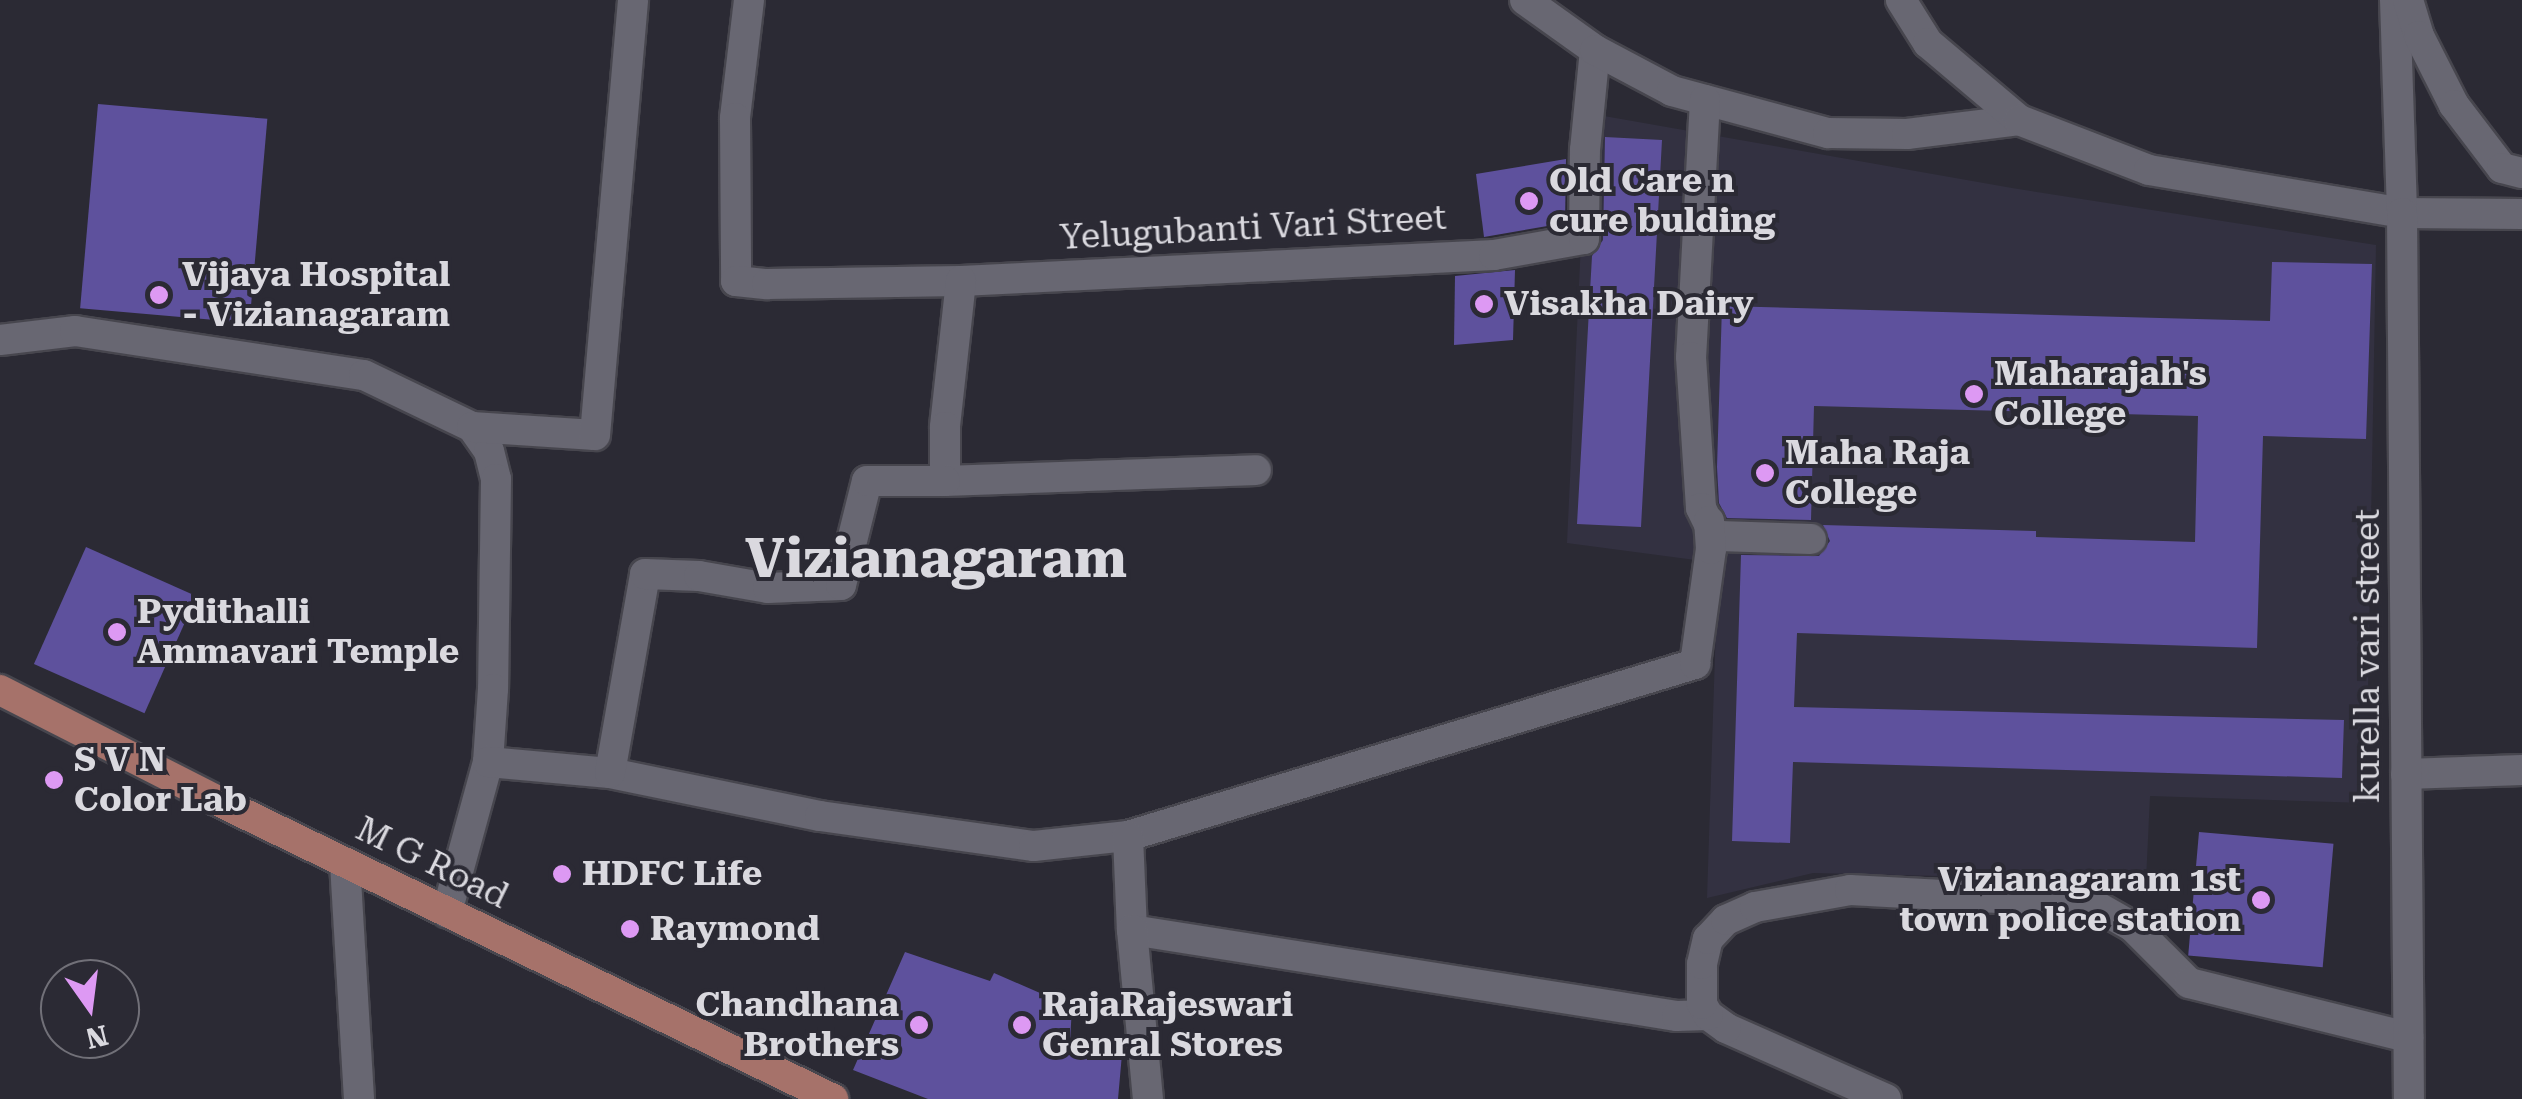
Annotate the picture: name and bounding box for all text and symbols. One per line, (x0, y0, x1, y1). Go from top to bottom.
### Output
place label: Old Care n cure bulding (1549, 160, 1775, 242)
marker: Old Care n cure bulding (1518, 190, 1540, 212)
street label: Yelugubanti Vari Street (1059, 197, 1447, 259)
place label: Vijaya Hospital - Vizianagaram (182, 254, 450, 336)
marker: Vijaya Hospital - Vizianagaram (146, 282, 172, 308)
place label: Visakha Dairy (1504, 283, 1754, 325)
marker: Visakha Dairy (1473, 293, 1495, 315)
place label: Maharajah's College (1994, 353, 2207, 435)
marker: Maharajah's College (1963, 383, 1985, 405)
place label: Maha Raja College (1785, 432, 1970, 514)
marker: Maha Raja College (1754, 462, 1776, 484)
street label: kurella vari street (2347, 509, 2389, 803)
district label: Vizianagaram (745, 526, 1127, 592)
place label: Pydithalli Ammavari Temple (137, 591, 459, 673)
marker: Pydithalli Ammavari Temple (106, 621, 128, 643)
place label: S V N Color Lab (74, 739, 247, 821)
marker: S V N Color Lab (43, 769, 65, 791)
street label: M G Road (349, 808, 515, 918)
place label: HDFC Life (582, 853, 762, 895)
place label: Vizianagaram 1st town police station (1900, 859, 2241, 941)
marker: HDFC Life (551, 863, 573, 885)
marker: Vizianagaram 1st town police station (2250, 889, 2272, 911)
place label: Raymond (650, 908, 820, 950)
marker: Raymond (619, 918, 641, 940)
north arrow (40, 959, 140, 1059)
place label: Chandhana Brothers (695, 984, 899, 1066)
place label: RajaRajeswari Genral Stores (1042, 984, 1293, 1066)
marker: Chandhana Brothers (908, 1014, 930, 1036)
marker: RajaRajeswari Genral Stores (1011, 1014, 1033, 1036)
text: N (82, 1018, 111, 1055)

